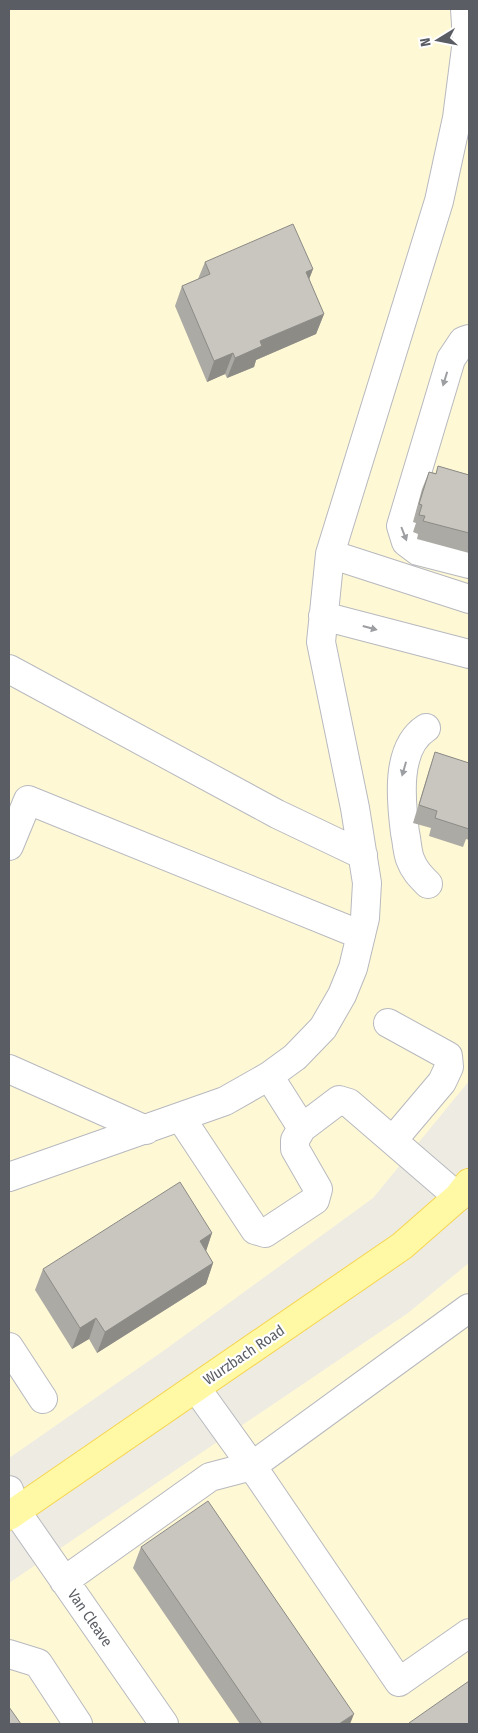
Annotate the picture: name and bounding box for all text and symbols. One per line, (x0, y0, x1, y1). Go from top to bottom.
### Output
north arrow (413, 15, 463, 65)
text: N (417, 37, 435, 48)
one-way arrow (440, 371, 448, 386)
one-way arrow (400, 527, 408, 542)
one-way arrow (363, 625, 378, 633)
one-way arrow (400, 762, 408, 777)
street label: Wurzbach Road (200, 1321, 288, 1389)
street label: Van Cleave (64, 1586, 116, 1650)

